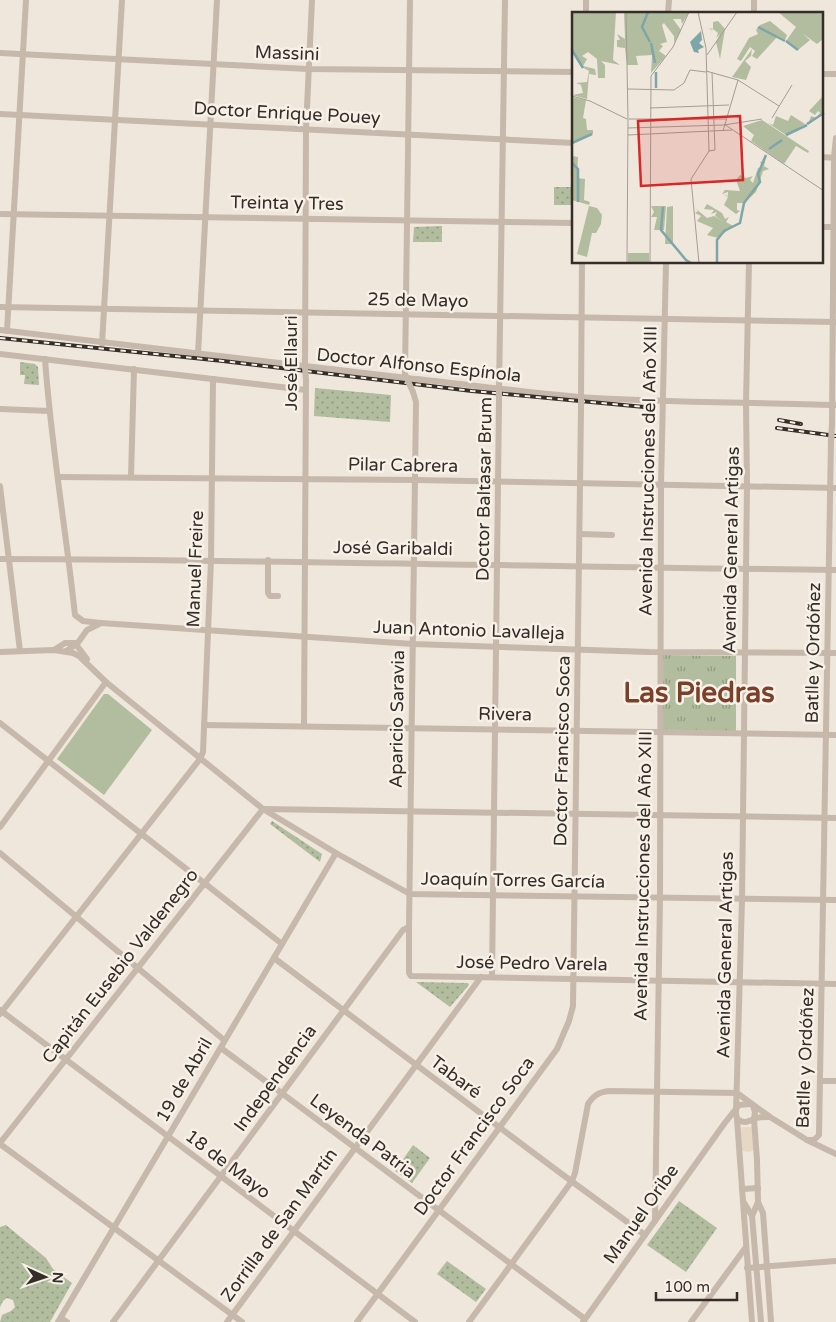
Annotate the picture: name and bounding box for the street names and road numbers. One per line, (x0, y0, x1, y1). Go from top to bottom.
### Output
street label: Massini (254, 41, 320, 65)
street label: Doctor Enrique Pouey (193, 97, 381, 129)
street label: Treinta y Tres (230, 191, 344, 215)
street label: 25 de Mayo (367, 288, 469, 312)
street label: José Ellauri (280, 315, 302, 411)
street label: Avenida Instrucciones del Año XIII (634, 326, 662, 616)
street label: Doctor Alfonso Espínola (316, 343, 522, 387)
street label: Doctor Baltasar Brum (471, 397, 497, 581)
street label: Avenida General Artigas (718, 446, 744, 654)
street label: Pilar Cabrera (348, 453, 458, 477)
street label: Manuel Freire (182, 510, 208, 628)
street label: José Garibaldi (333, 536, 453, 560)
street label: Batlle y Ordóñez (801, 582, 825, 724)
street label: Juan Antonio Lavalleja (373, 616, 565, 644)
street label: Aparicio Saravia (385, 650, 409, 788)
street label: Doctor Francisco Soca (549, 655, 575, 847)
street label: Rivera (478, 703, 532, 725)
street label: Avenida Instrucciones del Año XIII (629, 731, 657, 1021)
street label: Avenida General Artigas (712, 851, 738, 1059)
street label: Capitán Eusebio Valdenegro (37, 864, 203, 1068)
street label: Joaquín Torres García (421, 867, 605, 893)
street label: José Pedro Varela (456, 951, 608, 975)
street label: Batlle y Ordóñez (792, 987, 818, 1129)
street label: Independencia (229, 1020, 321, 1136)
street label: 19 de Abril (151, 1034, 217, 1126)
street label: Tabaré (426, 1051, 486, 1103)
street label: Doctor Francisco Soca (409, 1052, 539, 1220)
street label: Leyenda Patria (306, 1089, 420, 1183)
street label: 18 de Mayo (181, 1125, 275, 1203)
street label: Zorrilla de San Martín (216, 1144, 342, 1306)
street label: Manuel Oribe (599, 1160, 683, 1268)

